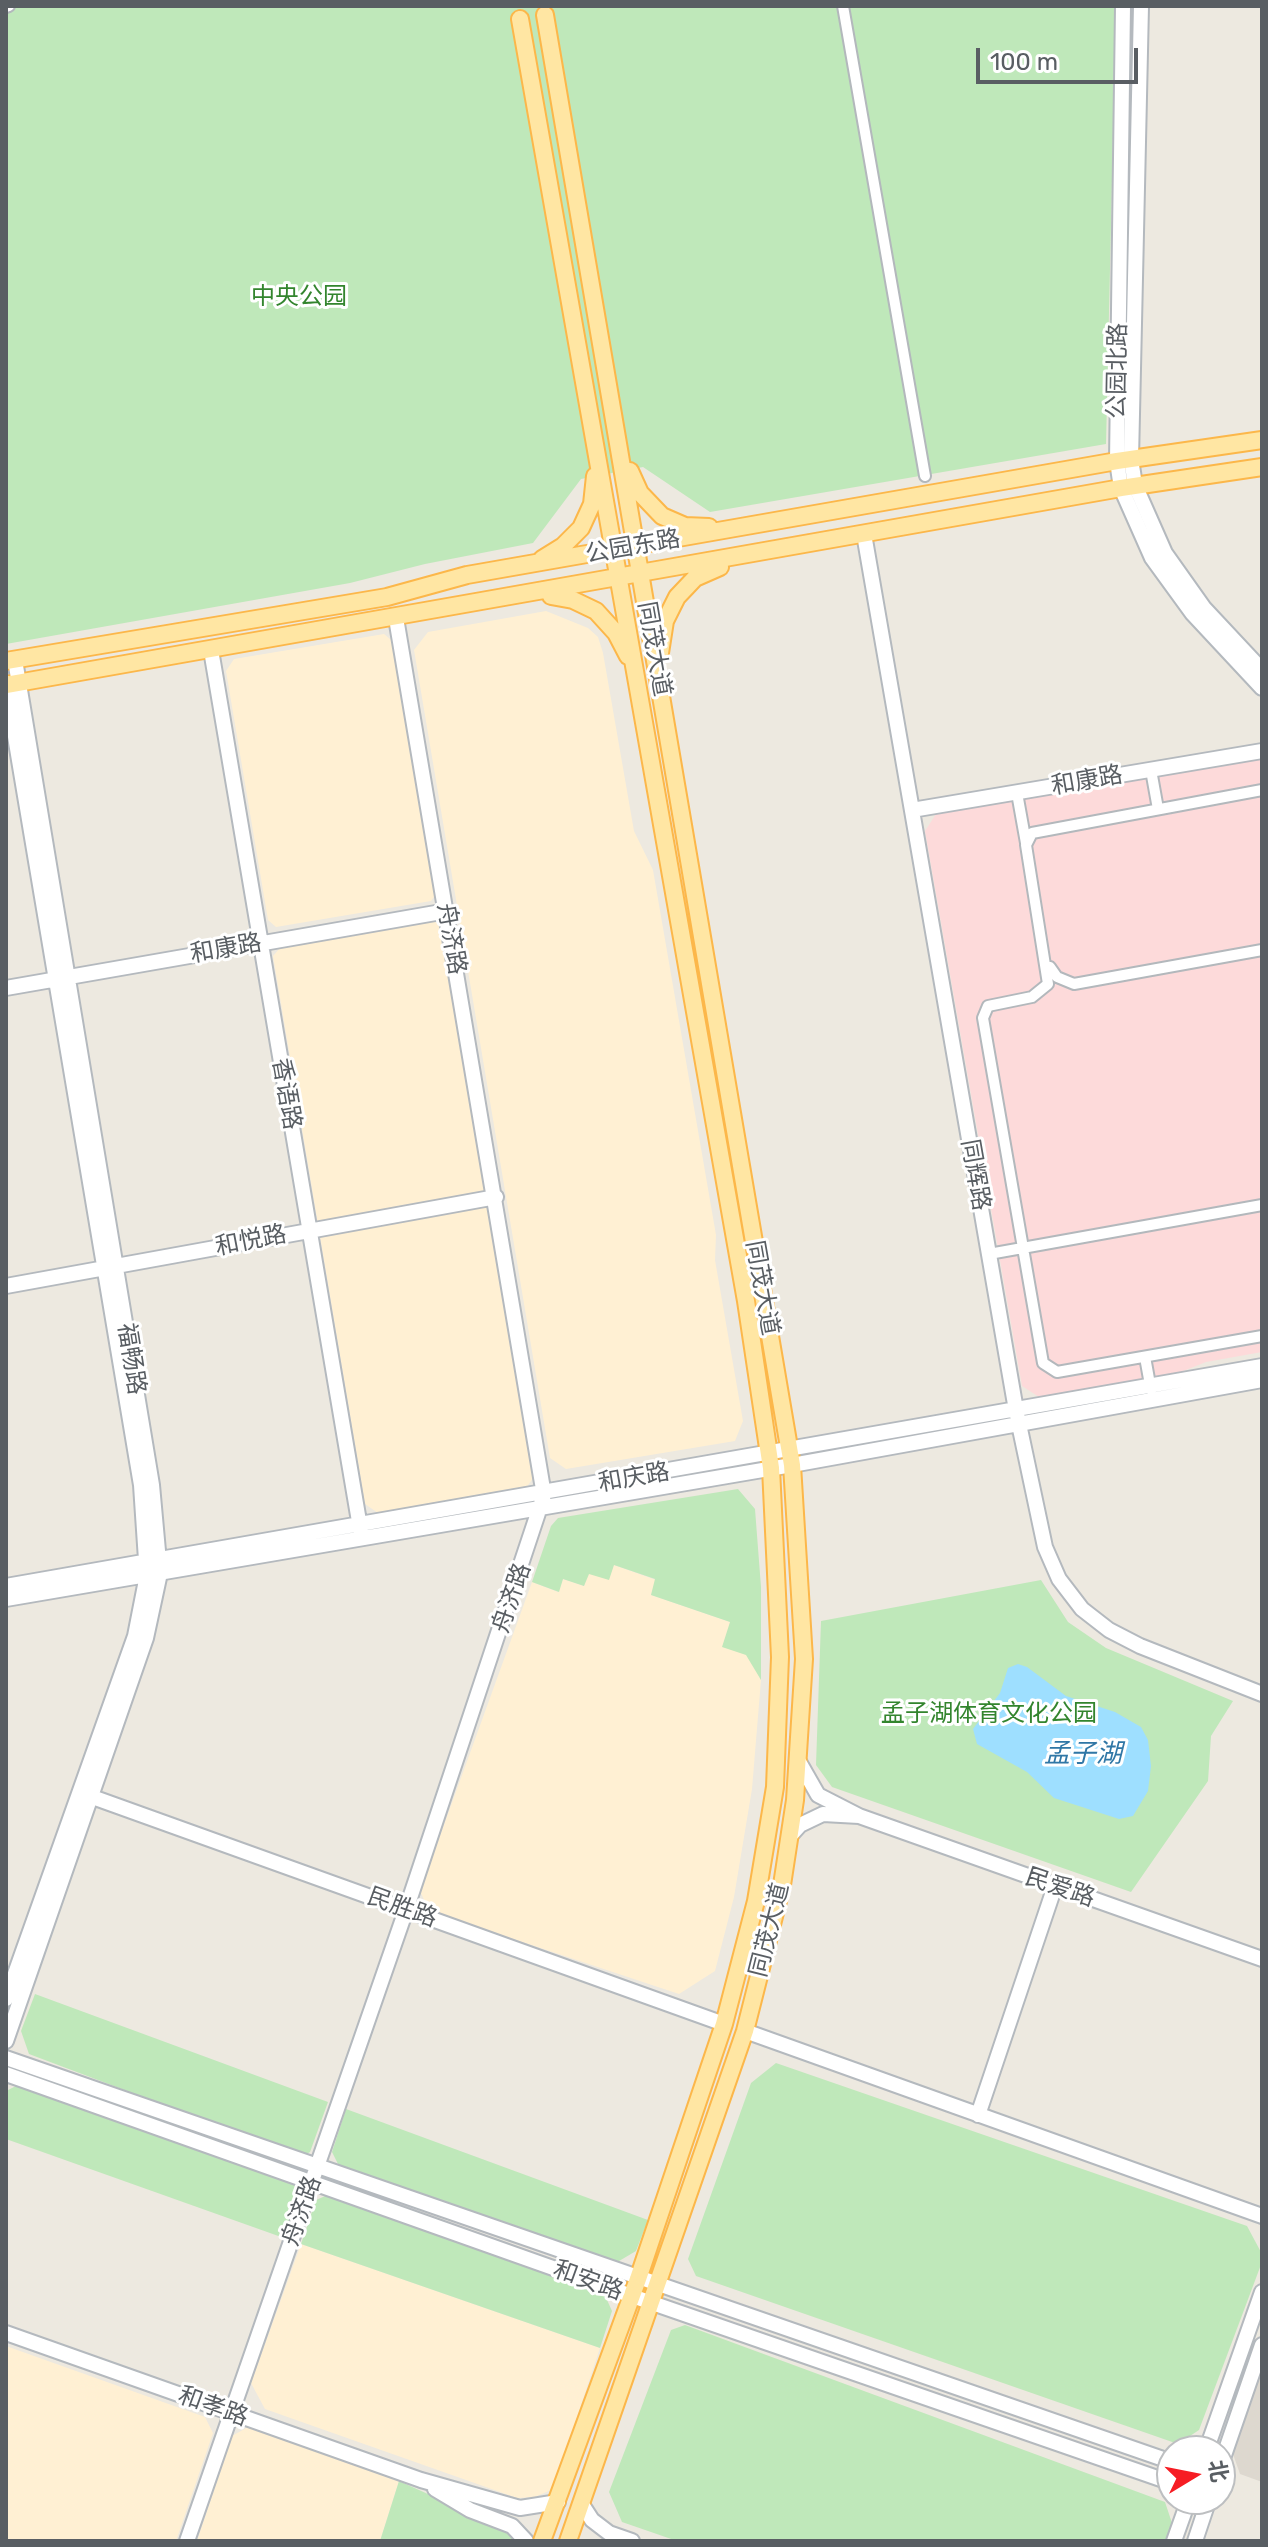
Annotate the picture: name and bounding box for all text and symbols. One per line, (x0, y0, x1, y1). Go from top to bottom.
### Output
scale bar (980, 32, 1142, 82)
text: 100 m (990, 48, 1058, 76)
park label: 中央公园 (251, 283, 347, 311)
street label: 公园北路 (1103, 323, 1133, 419)
street label: 公园东路 (583, 524, 683, 570)
street label: 同茂大道 (631, 599, 677, 699)
street label: 和康路 (1049, 761, 1125, 801)
street label: 舟济路 (431, 901, 471, 977)
street label: 和康路 (188, 929, 264, 969)
street label: 香语路 (266, 1056, 306, 1132)
street label: 同辉路 (955, 1137, 995, 1213)
street label: 和悦路 (213, 1220, 289, 1262)
street label: 同茂大道 (739, 1238, 785, 1338)
street label: 福畅路 (111, 1321, 151, 1397)
street label: 和庆路 (596, 1458, 672, 1498)
street label: 舟济路 (487, 1559, 537, 1637)
park label: 孟子湖体育文化公园 (881, 1700, 1097, 1728)
water label: 孟子湖 (1044, 1738, 1122, 1770)
street label: 民爱路 (1021, 1863, 1099, 1913)
street label: 同茂大道 (744, 1880, 796, 1980)
street label: 民胜路 (363, 1882, 441, 1934)
street label: 舟济路 (276, 2172, 328, 2250)
street label: 和安路 (549, 2255, 627, 2307)
street label: 和孝路 (174, 2381, 252, 2433)
north arrow (1156, 2435, 1236, 2515)
text: 北 (1203, 2458, 1233, 2484)

